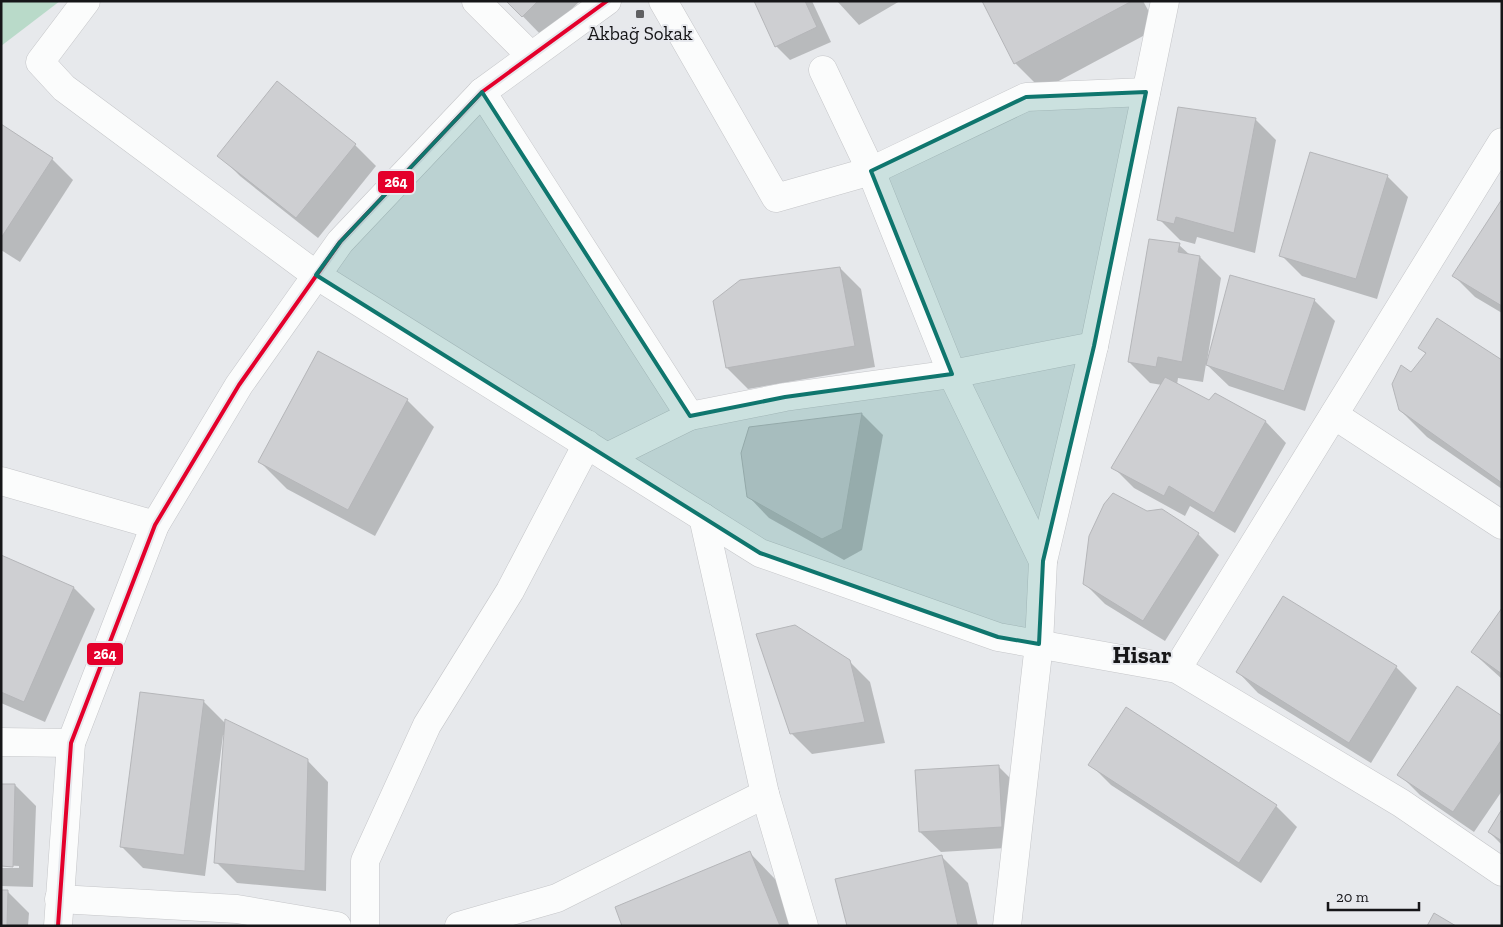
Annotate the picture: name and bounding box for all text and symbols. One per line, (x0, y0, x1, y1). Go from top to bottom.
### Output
marker: Akbağ Sokak (634, 8, 646, 20)
place label: Akbağ Sokak (587, 22, 693, 45)
line badge: 264 (377, 170, 415, 194)
text: 264 (384, 174, 408, 191)
district label: Hisar (1112, 640, 1172, 669)
line badge: 264 (86, 642, 124, 666)
text: 264 (93, 646, 117, 663)
scale bar (1328, 880, 1419, 912)
text: 20 m (1336, 888, 1369, 906)

